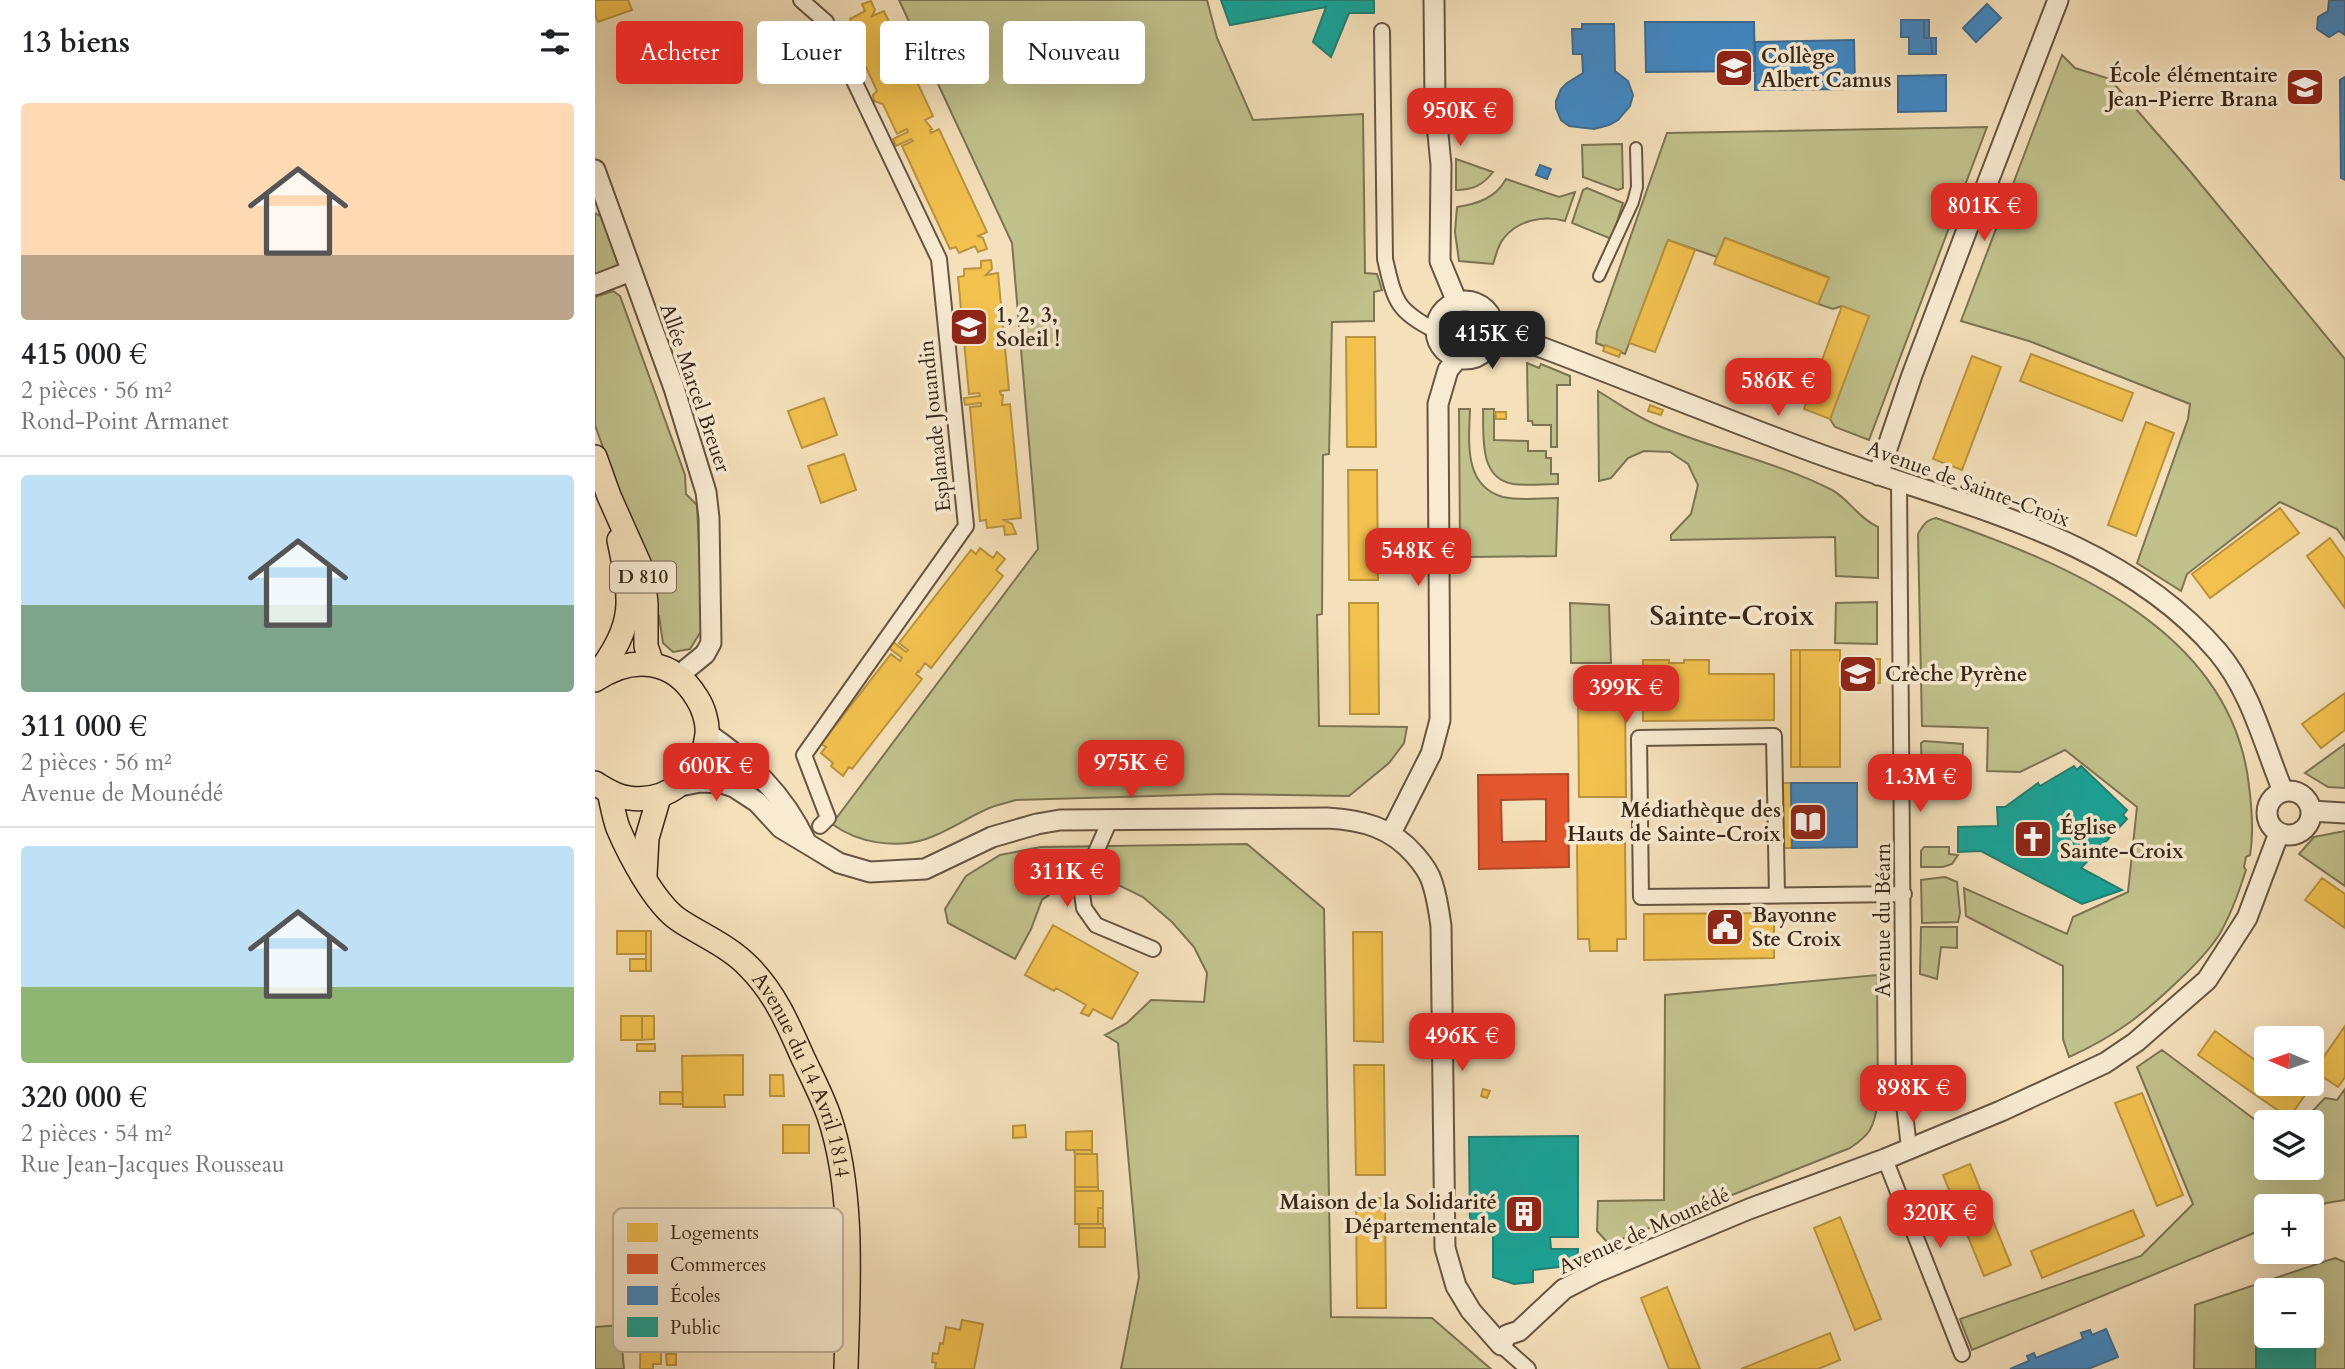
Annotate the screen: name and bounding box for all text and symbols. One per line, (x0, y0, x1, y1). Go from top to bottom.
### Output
chip: Acheter (616, 21, 743, 84)
chip: Louer (757, 21, 866, 84)
chip: Filtres (880, 21, 989, 84)
chip: Nouveau (1003, 21, 1145, 84)
text: 13 biens (21, 22, 130, 63)
icon: filters (536, 23, 574, 61)
place label: Collège Albert Camus (1761, 42, 1892, 95)
school or university icon: Collège Albert Camus (1713, 47, 1755, 89)
place label: École élémentaire Jean-Pierre Brana (2104, 61, 2279, 114)
school or university icon: École élémentaire Jean-Pierre Brana (2284, 66, 2326, 108)
pin: 950K € (1403, 88, 1517, 148)
text: 950K € (1423, 95, 1497, 126)
icon: home (235, 148, 361, 274)
pin: 801K € (1927, 184, 2041, 243)
text: 801K € (1947, 190, 2021, 221)
street label: Allée Marcel Breuer (652, 300, 738, 477)
place label: 1, 2, 3, Soleil ! (996, 301, 1060, 354)
school or university icon: 1, 2, 3, Soleil ! (948, 306, 990, 348)
pin: 415K € (1435, 312, 1549, 371)
text: 415K € (1455, 318, 1529, 349)
text: 415 000 € (21, 334, 147, 375)
street label: Esplanade Jouandin (912, 338, 958, 514)
pin: 586K € (1721, 358, 1835, 418)
text: 586K € (1741, 365, 1815, 396)
text: 2 pièces · 56 m² (21, 375, 172, 406)
text: Rond-Point Armanet (21, 406, 229, 437)
street label: Avenue de Sainte-Croix (1862, 434, 2074, 534)
icon: home (235, 520, 361, 646)
pin: 548K € (1361, 528, 1475, 588)
text: 548K € (1381, 535, 1455, 566)
road number: D 810 (610, 562, 676, 592)
district label: Sainte-Croix (1650, 597, 1814, 635)
school or university icon: Crèche Pyrène (1837, 653, 1879, 695)
place label: Crèche Pyrène (1885, 660, 2027, 689)
pin: 399K € (1569, 666, 1683, 725)
text: 399K € (1589, 672, 1663, 703)
text: 311 000 € (21, 706, 147, 747)
pin: 975K € (1074, 740, 1188, 800)
pin: 600K € (659, 744, 773, 803)
text: 2 pièces · 56 m² (21, 747, 172, 778)
text: 975K € (1094, 747, 1168, 778)
text: 600K € (679, 750, 753, 781)
pin: 1.3M € (1863, 754, 1977, 814)
text: 1.3M € (1884, 761, 1956, 792)
text: Avenue de Mounédé (21, 778, 224, 809)
place label: Médiathèque des Hauts de Sainte-Croix (1567, 796, 1782, 849)
library icon: Médiathèque des Hauts de Sainte-Croix (1787, 801, 1829, 843)
place label: Église Sainte-Croix (2060, 813, 2184, 866)
church icon: Église Sainte-Croix (2012, 818, 2054, 860)
street label: Avenue du Béarn (1869, 843, 1898, 997)
pin: 311K € (1010, 850, 1124, 909)
text: 311K € (1030, 856, 1104, 887)
icon: home (235, 891, 361, 1017)
place label: Bayonne Ste Croix (1752, 901, 1842, 954)
public building icon: Bayonne Ste Croix (1704, 906, 1746, 948)
street label: Avenue du 14 Avril 1814 (745, 966, 857, 1180)
pin: 496K € (1405, 1014, 1519, 1073)
text: 496K € (1425, 1020, 1499, 1051)
north arrow (2254, 1026, 2324, 1096)
map controls (2254, 1026, 2324, 1348)
pin: 898K € (1856, 1066, 1970, 1125)
text: 898K € (1876, 1072, 1950, 1103)
text: 320 000 € (21, 1077, 147, 1118)
button: layers (2254, 1110, 2324, 1180)
text: 2 pièces · 54 m² (21, 1118, 172, 1149)
text: Rue Jean-Jacques Rousseau (21, 1149, 285, 1180)
street label: Avenue de Mounédé (1554, 1180, 1734, 1282)
place label: Maison de la Solidarité Départementale (1280, 1188, 1497, 1241)
pin: 320K € (1883, 1190, 1997, 1250)
building icon: Maison de la Solidarité Départementale (1503, 1193, 1545, 1235)
button: + (2254, 1194, 2324, 1264)
text: 320K € (1903, 1197, 1977, 1228)
legend (613, 1208, 843, 1352)
text: Logements (670, 1220, 759, 1246)
text: Commerces (670, 1252, 766, 1278)
button: − (2254, 1278, 2324, 1348)
text: Écoles (670, 1283, 720, 1309)
text: Public (670, 1315, 721, 1341)

